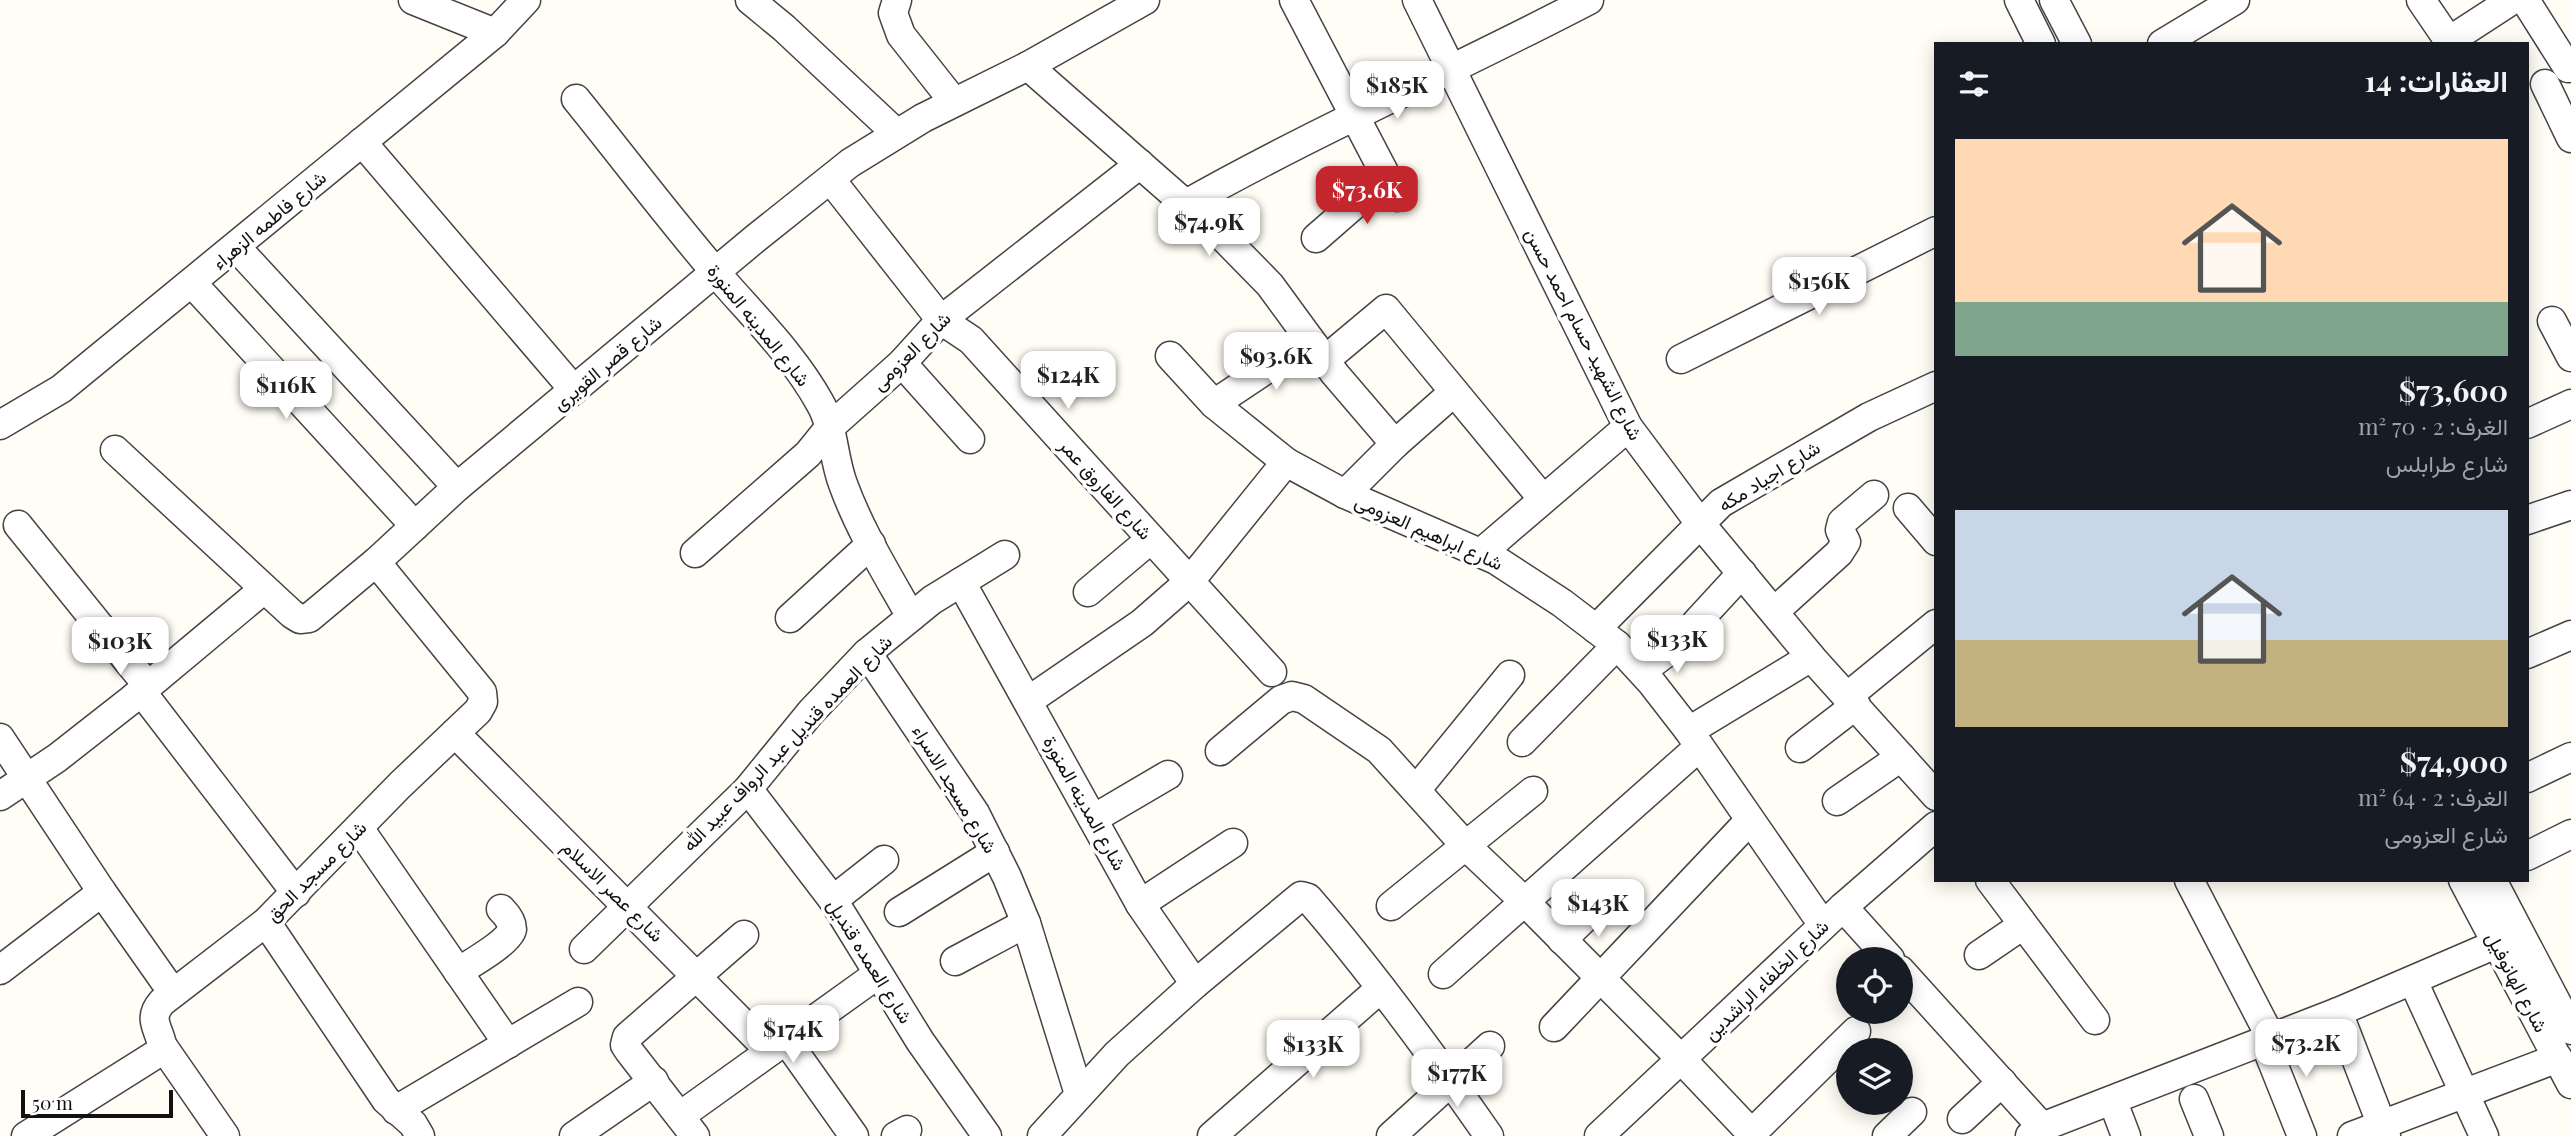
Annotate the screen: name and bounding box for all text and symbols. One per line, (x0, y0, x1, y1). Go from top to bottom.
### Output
text: العقارات: 14 (2364, 60, 2508, 100)
pin: $185K (1348, 61, 1446, 121)
icon: filters (1955, 65, 1993, 103)
text: $185K (1366, 68, 1428, 99)
street label: شارع فاطمه الزهراء (206, 164, 332, 275)
pin: $73.6K (1310, 166, 1424, 226)
text: $73.6K (1332, 173, 1402, 204)
icon: home (2169, 185, 2295, 311)
pin: $74.9K (1152, 198, 1266, 258)
text: $74.9K (1174, 205, 1244, 236)
street label: شارع الشهيد حسام احمد حسن (1519, 223, 1650, 445)
street label: شارع المدينه المنورة (702, 258, 817, 392)
pin: $156K (1770, 258, 1868, 317)
text: $156K (1788, 264, 1850, 295)
street label: شارع العزومى (865, 305, 956, 396)
street label: شارع قصر القويرى (546, 309, 667, 416)
pin: $93.6K (1219, 332, 1333, 392)
text: $93.6K (1240, 339, 1312, 370)
pin: $124K (1019, 352, 1117, 411)
text: $124K (1037, 358, 1099, 389)
pin: $116K (237, 362, 335, 421)
text: $116K (256, 368, 316, 399)
text: $73,600 (2399, 370, 2508, 410)
text: الغرف: 2 · 70 m² (2358, 410, 2508, 441)
street label: شارع الفاروق عمر (1053, 431, 1159, 545)
street label: شارع اجياد مكه (1713, 434, 1825, 518)
text: شارع طرابلس (2386, 447, 2508, 478)
street label: شارع ابراهيم العزومى (1351, 487, 1507, 576)
icon: home (2169, 556, 2295, 682)
pin: $133K (1628, 616, 1726, 675)
pin: $103K (71, 618, 169, 677)
text: $133K (1647, 622, 1707, 653)
text: $103K (88, 624, 152, 655)
street label: شارع العمده قنديل عبد الرواف عبيد الله (676, 628, 898, 857)
street label: شارع مسجد الاسراء (906, 720, 1004, 858)
street label: شارع المدينه المنورة (1037, 731, 1134, 875)
text: $74,900 (2400, 741, 2508, 781)
text: الغرف: 2 · 64 m² (2358, 781, 2508, 812)
street label: شارع مسجد الحق (259, 814, 372, 927)
text: شارع العزومى (2384, 818, 2508, 849)
street label: شارع عصر الاسلام (556, 834, 670, 948)
pin: $143K (1549, 880, 1647, 939)
text: $143K (1567, 886, 1629, 917)
street label: شارع العمده قنديل (821, 893, 920, 1028)
street label: شارع الخلفاء الراشدين (1697, 913, 1834, 1046)
street label: شارع الهانوفيل (2480, 927, 2555, 1037)
map controls (1836, 947, 1913, 1115)
button: locate (1836, 947, 1913, 1024)
pin: $174K (744, 1006, 842, 1065)
text: $174K (763, 1012, 823, 1043)
pin: $133K (1264, 1020, 1362, 1080)
pin: $73.2K (2249, 1020, 2363, 1079)
text: $73.2K (2271, 1026, 2341, 1057)
text: $133K (1283, 1027, 1343, 1058)
button: layers (1836, 1038, 1913, 1115)
pin: $177K (1408, 1050, 1506, 1109)
text: $177K (1427, 1056, 1487, 1087)
scale bar (21, 1087, 173, 1119)
text: 50 m (32, 1089, 73, 1115)

